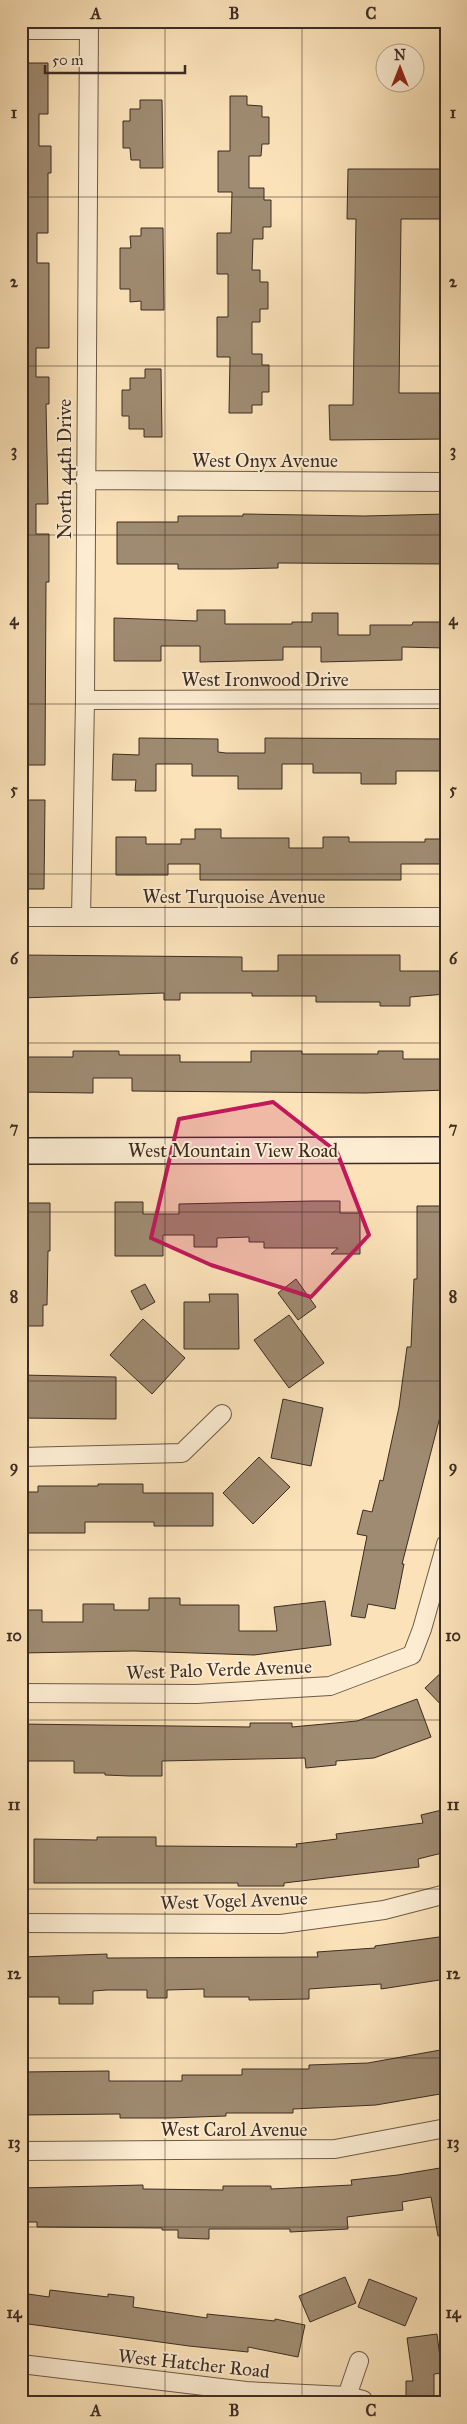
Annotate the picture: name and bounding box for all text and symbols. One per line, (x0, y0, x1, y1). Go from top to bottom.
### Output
text: A (90, 4, 102, 23)
text: B (229, 4, 239, 23)
text: C (366, 4, 377, 23)
scale bar (45, 42, 185, 74)
north arrow (374, 42, 424, 92)
text: N (394, 47, 406, 64)
text: 50 m (52, 51, 84, 69)
text: 1 (11, 103, 18, 122)
text: 1 (450, 103, 457, 122)
text: 2 (10, 272, 19, 291)
text: 2 (449, 272, 458, 291)
street label: North 44th Drive (53, 399, 76, 539)
text: 3 (11, 441, 17, 461)
text: 3 (450, 441, 456, 461)
street label: West Onyx Avenue (192, 449, 338, 472)
text: 4 (10, 610, 20, 630)
text: 4 (449, 610, 459, 630)
street label: West Ironwood Drive (181, 668, 349, 691)
text: 5 (10, 780, 18, 799)
text: 5 (449, 780, 457, 799)
street label: West Turquoise Avenue (143, 885, 326, 909)
text: 6 (10, 949, 19, 968)
text: 6 (449, 949, 458, 968)
text: 7 (10, 1118, 19, 1137)
text: 7 (449, 1118, 458, 1137)
street label: West Mountain View Road (128, 1139, 338, 1162)
text: 8 (10, 1287, 18, 1306)
text: 8 (449, 1287, 457, 1306)
text: 9 (10, 1457, 18, 1477)
text: 9 (449, 1457, 457, 1477)
text: 10 (6, 1626, 22, 1645)
text: 10 (445, 1626, 461, 1645)
street label: West Palo Verde Avenue (126, 1655, 312, 1684)
text: 11 (8, 1795, 21, 1814)
text: 11 (447, 1795, 460, 1814)
street label: West Vogel Avenue (160, 1886, 308, 1916)
text: 12 (7, 1964, 22, 1983)
text: 12 (446, 1964, 461, 1983)
street label: West Carol Avenue (161, 2118, 308, 2141)
text: 13 (8, 2133, 20, 2153)
text: 13 (447, 2133, 459, 2153)
text: 14 (6, 2303, 23, 2323)
text: 14 (445, 2303, 462, 2323)
street label: West Hatcher Road (117, 2344, 271, 2383)
text: A (90, 2401, 102, 2420)
text: B (229, 2401, 239, 2420)
text: C (366, 2401, 377, 2420)

